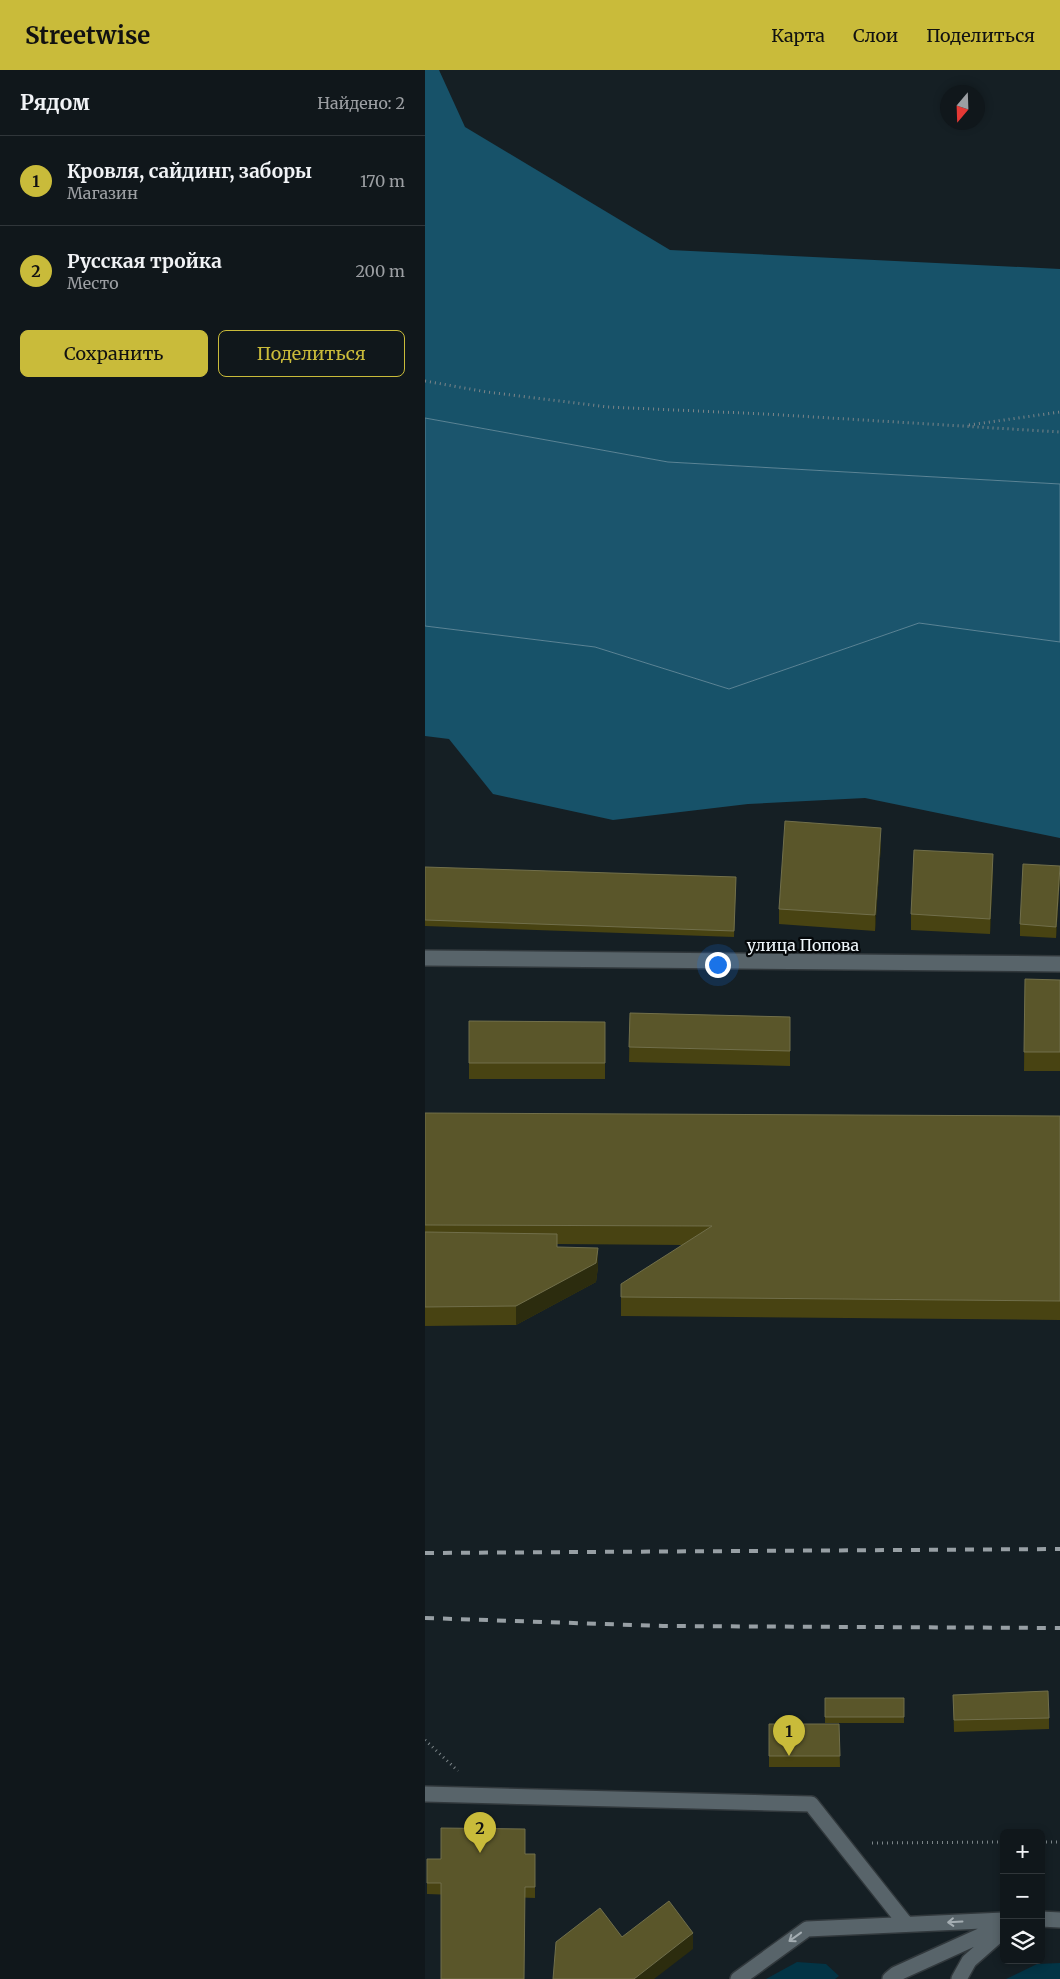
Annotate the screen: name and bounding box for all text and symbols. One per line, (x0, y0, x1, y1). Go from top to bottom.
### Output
text: Streetwise (25, 20, 150, 51)
text: Карта (771, 24, 825, 47)
text: Слои (853, 24, 898, 47)
text: Поделиться (926, 24, 1035, 47)
north arrow (940, 85, 985, 130)
text: Рядом (20, 89, 90, 116)
text: Найдено: 2 (317, 93, 405, 113)
text: Кровля, сайдинг, заборы (67, 159, 312, 183)
text: 1 (32, 171, 40, 191)
text: 170 m (360, 171, 405, 191)
text: Магазин (67, 183, 138, 203)
text: Русская тройка (67, 249, 222, 273)
text: 2 (31, 261, 41, 281)
text: 200 m (355, 261, 405, 281)
text: Место (67, 273, 118, 293)
button: Сохранить (20, 330, 208, 377)
button: Поделиться (218, 330, 405, 377)
street label: улица Попова (747, 935, 860, 955)
your location (705, 952, 731, 978)
pin: 1 (773, 1715, 805, 1756)
pin: 2 (464, 1812, 496, 1853)
map controls (1000, 1829, 1045, 1964)
button: + (1000, 1829, 1045, 1874)
button: − (1000, 1874, 1045, 1919)
one-way arrow (947, 1917, 963, 1926)
button: layers (1000, 1919, 1045, 1964)
one-way arrow (788, 1932, 802, 1942)

